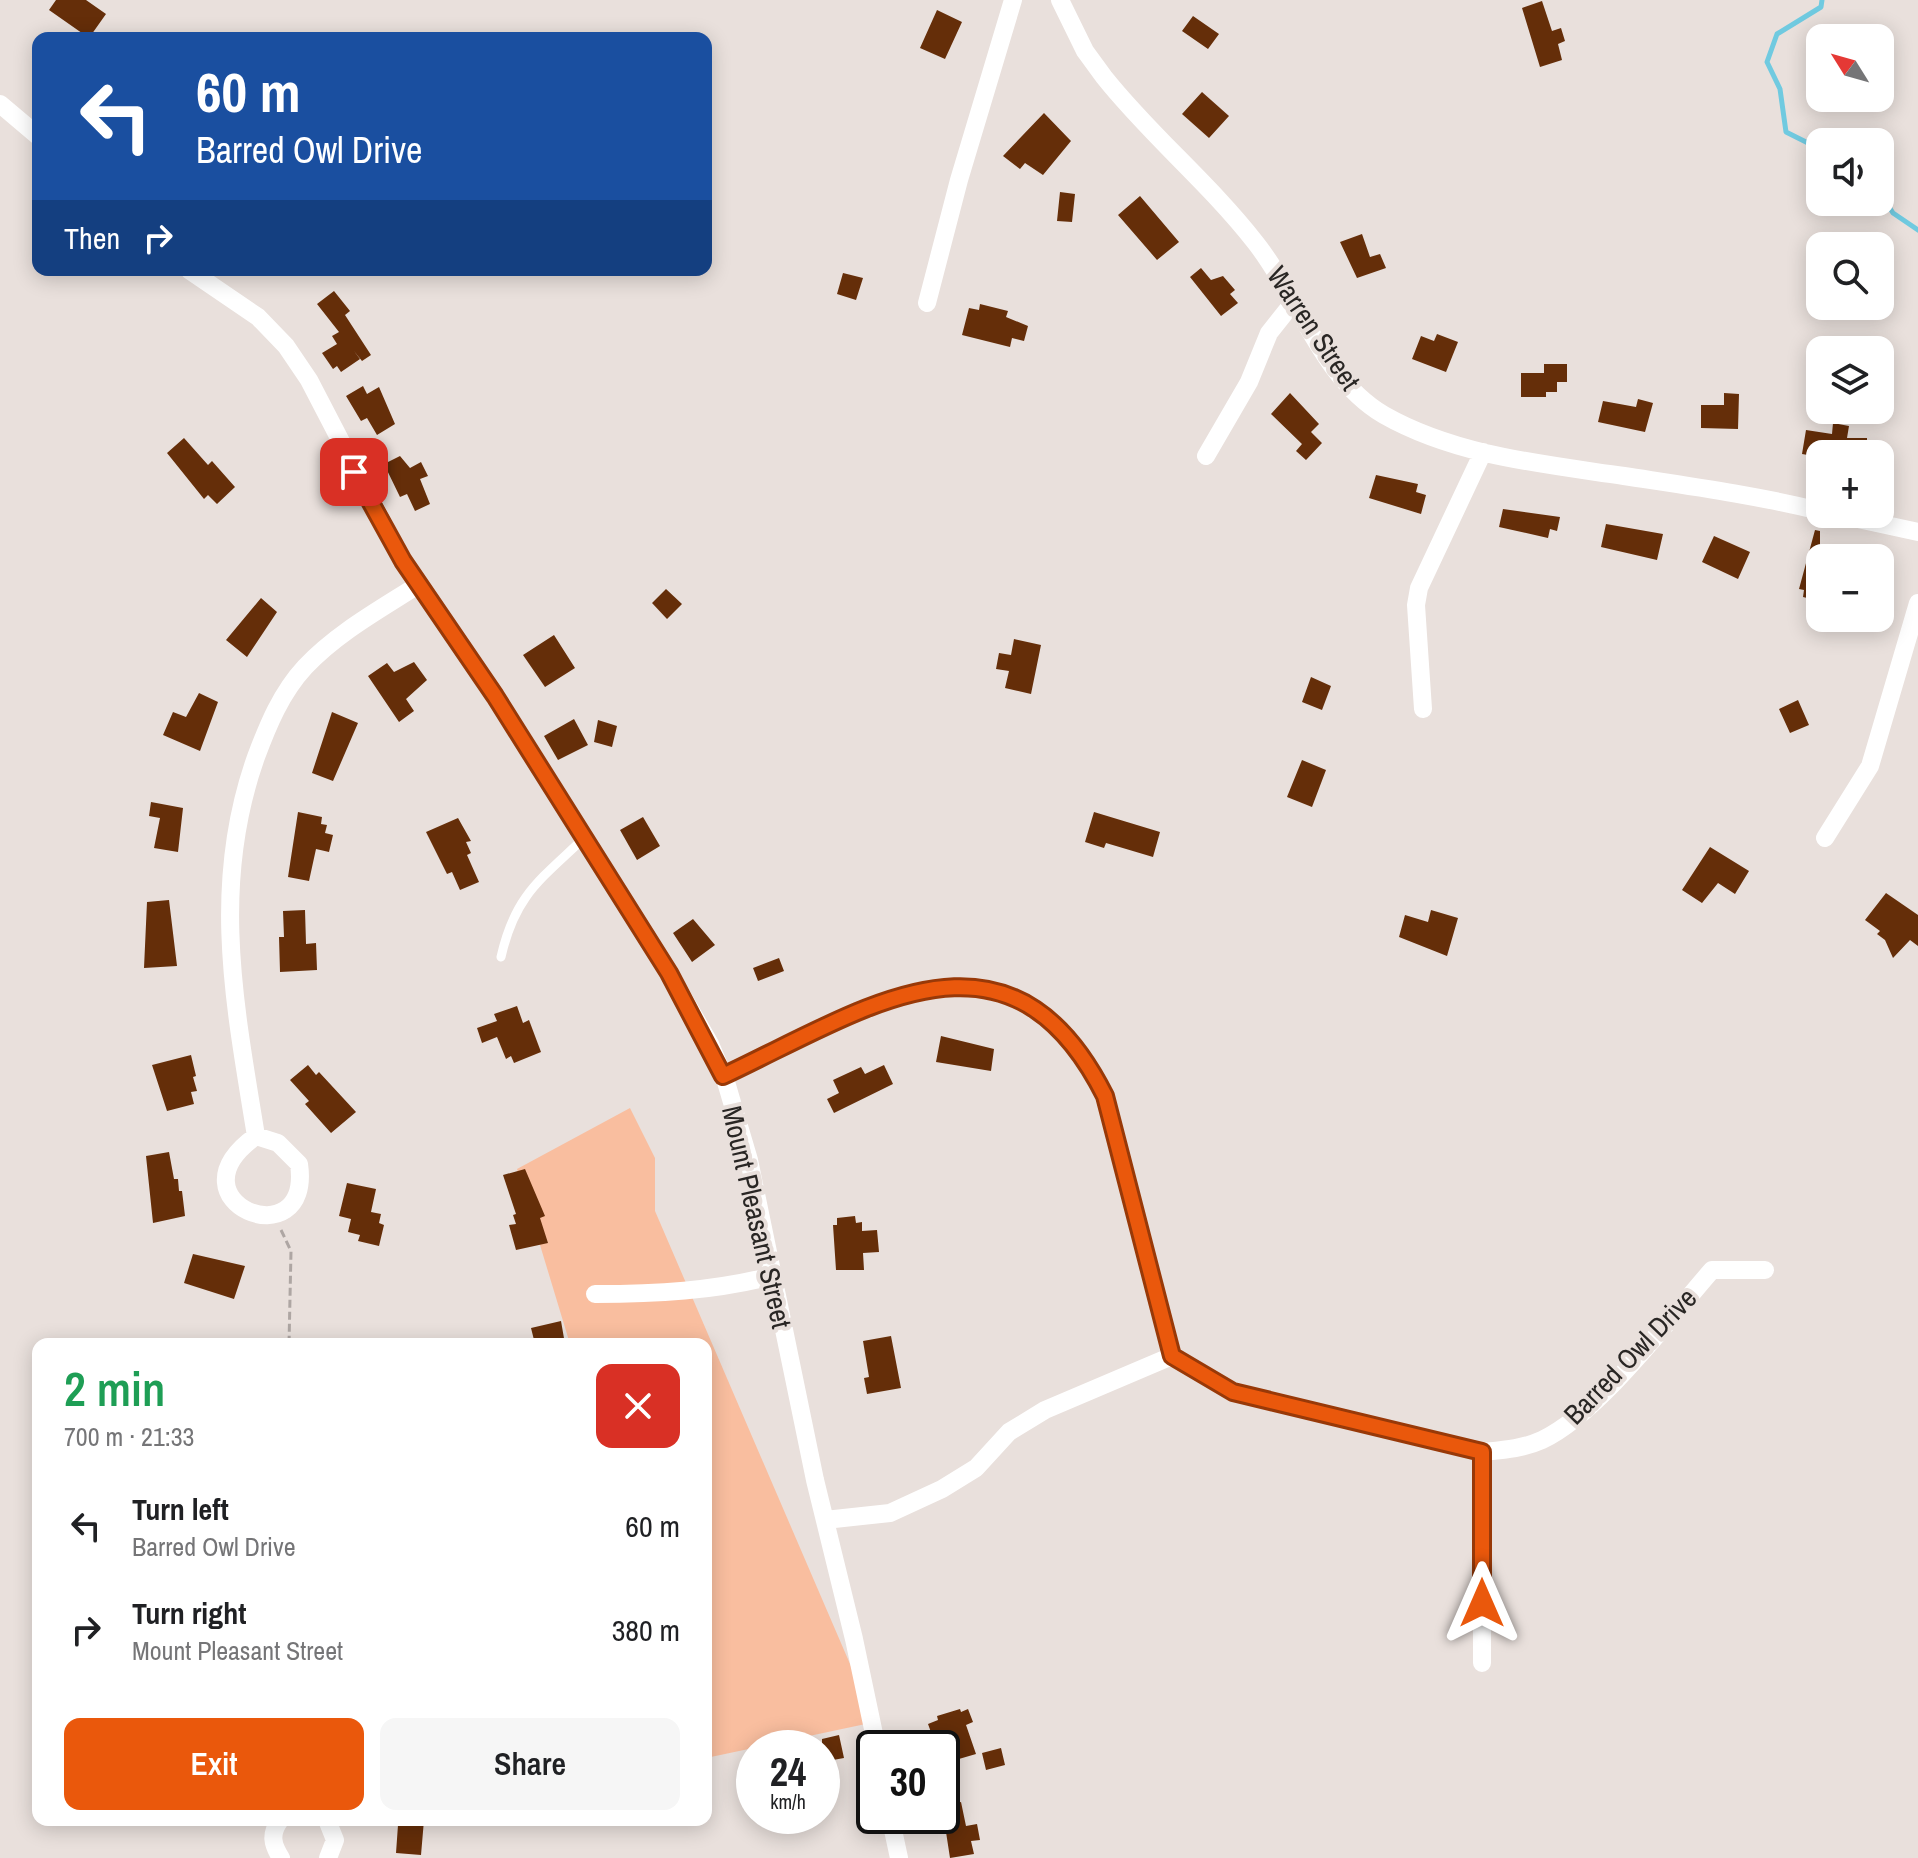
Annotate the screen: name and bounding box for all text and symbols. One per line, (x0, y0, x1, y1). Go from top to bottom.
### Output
north arrow (1806, 24, 1894, 112)
map controls (1806, 24, 1894, 632)
text: 60 m (196, 54, 301, 129)
icon: left (64, 64, 168, 168)
text: Barred Owl Drive (196, 126, 422, 174)
button: sound (1806, 128, 1894, 216)
icon: right (136, 216, 180, 260)
text: Then (64, 218, 120, 258)
button: search (1806, 232, 1894, 320)
street label: Warren Street (1259, 258, 1369, 398)
button: layers (1806, 336, 1894, 424)
pin (320, 438, 388, 506)
button: + (1806, 440, 1894, 528)
icon: arrive (332, 450, 376, 494)
button: − (1806, 544, 1894, 632)
street label: Mount Pleasant Street (713, 1102, 801, 1332)
street label: Barred Owl Drive (1555, 1279, 1705, 1433)
text: 2 min (64, 1356, 165, 1421)
button: close (596, 1364, 680, 1448)
text: 700 m · 21:33 (64, 1419, 194, 1454)
text: Turn left (132, 1489, 229, 1529)
icon: left (64, 1504, 108, 1548)
text: 60 m (625, 1506, 680, 1546)
text: Barred Owl Drive (132, 1529, 296, 1564)
position arrow (1440, 1561, 1524, 1645)
text: Turn right (132, 1593, 246, 1633)
icon: right (64, 1608, 108, 1652)
text: 380 m (612, 1610, 680, 1650)
text: Mount Pleasant Street (132, 1633, 343, 1668)
button: Exit (64, 1718, 364, 1810)
button: Share (380, 1718, 680, 1810)
speed limit sign: 30 (856, 1730, 960, 1834)
text: 24 (770, 1745, 806, 1798)
text: km/h (770, 1788, 806, 1815)

